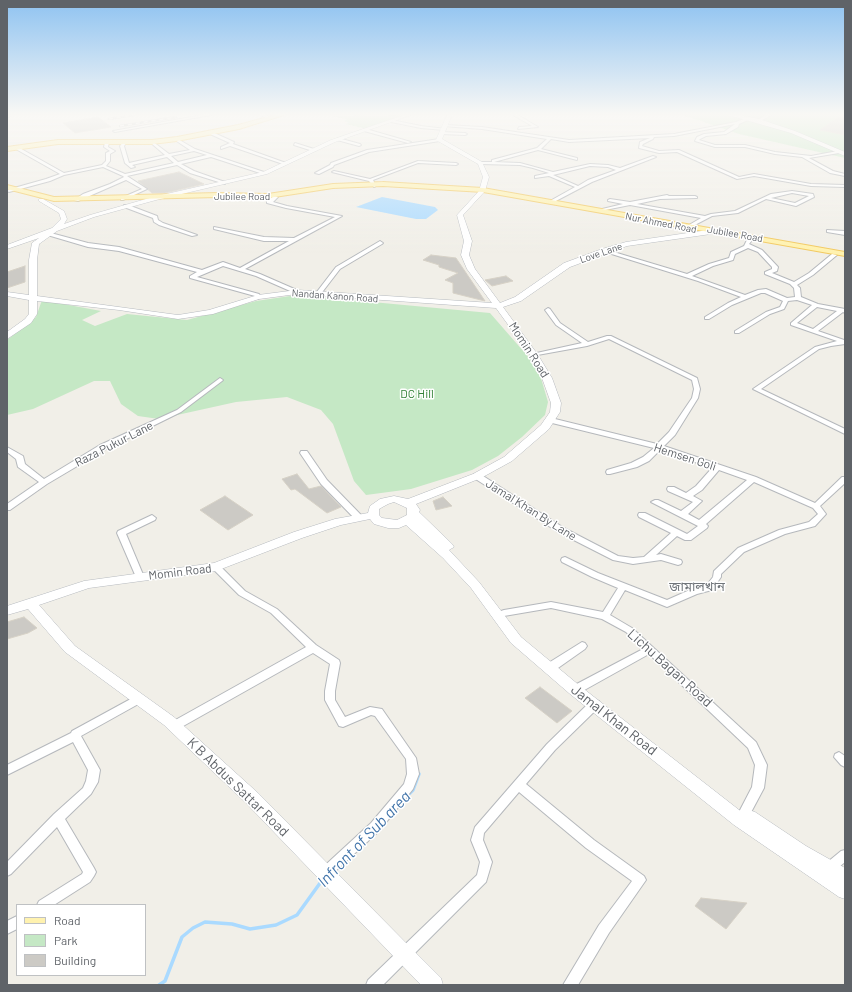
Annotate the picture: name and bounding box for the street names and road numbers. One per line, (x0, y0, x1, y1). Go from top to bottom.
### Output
street label: Jubilee Road (214, 191, 270, 203)
street label: Nur Ahmed Road (624, 210, 698, 236)
street label: Jubilee Road (706, 223, 764, 245)
street label: Love Lane (578, 240, 624, 266)
street label: Nandan Kanon Road (291, 287, 379, 305)
street label: Momin Road (506, 319, 552, 381)
street label: Raza Pukur Lane (72, 418, 156, 470)
street label: Hemsen Goli (652, 440, 718, 474)
street label: Jamal Khan By Lane (483, 476, 579, 544)
street label: Momin Road (148, 561, 212, 583)
street label: Lichu Bagan Road (624, 625, 716, 711)
street label: Jamal Khan Road (568, 681, 660, 759)
street label: K B Abdus Sattar Road (184, 734, 292, 840)

